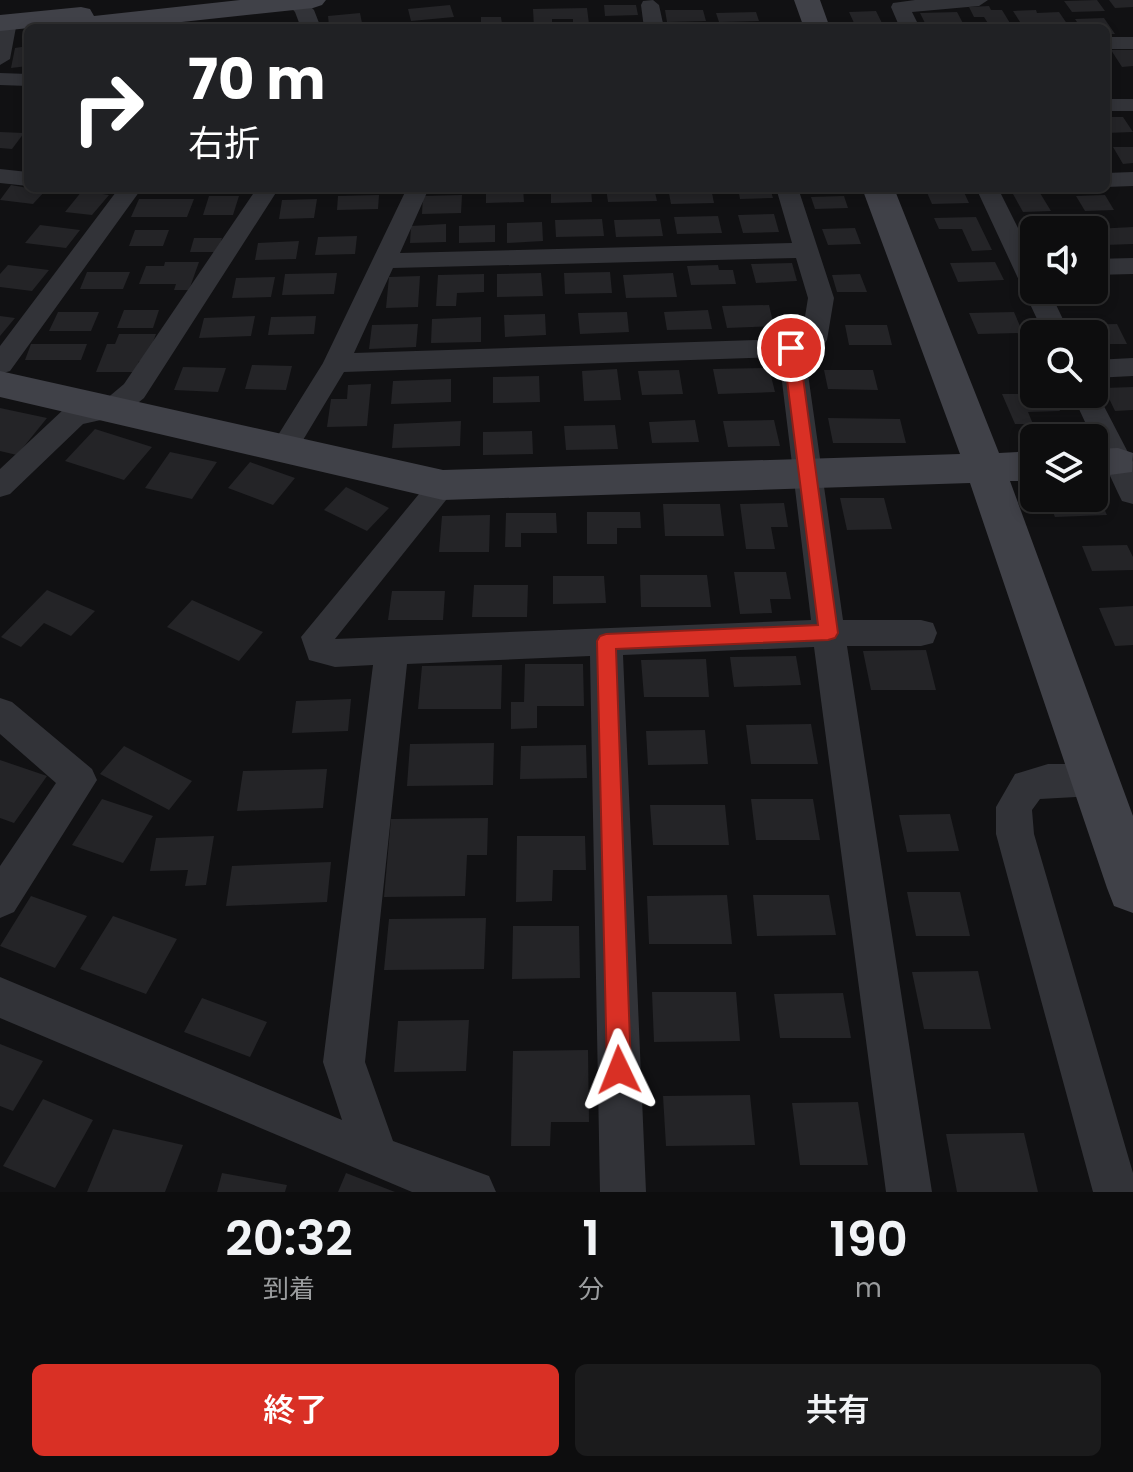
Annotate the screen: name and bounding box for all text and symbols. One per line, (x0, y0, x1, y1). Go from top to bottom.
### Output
text: 70 m (188, 40, 326, 119)
icon: right (56, 56, 160, 160)
text: 右折 (188, 118, 260, 169)
map controls (1020, 216, 1108, 512)
button: sound (1020, 216, 1108, 304)
pin (757, 314, 825, 382)
button: search (1020, 320, 1108, 408)
icon: arrive (769, 326, 813, 370)
button: layers (1020, 424, 1108, 512)
position arrow (577, 1028, 661, 1112)
text: 20:32 (225, 1205, 353, 1272)
text: 1 (582, 1205, 600, 1272)
text: 190 (829, 1206, 908, 1273)
text: m (855, 1270, 882, 1306)
text: 到着 (263, 1271, 315, 1307)
text: 分 (578, 1271, 604, 1307)
button: 終了 (32, 1364, 559, 1456)
button: 共有 (575, 1364, 1101, 1456)

